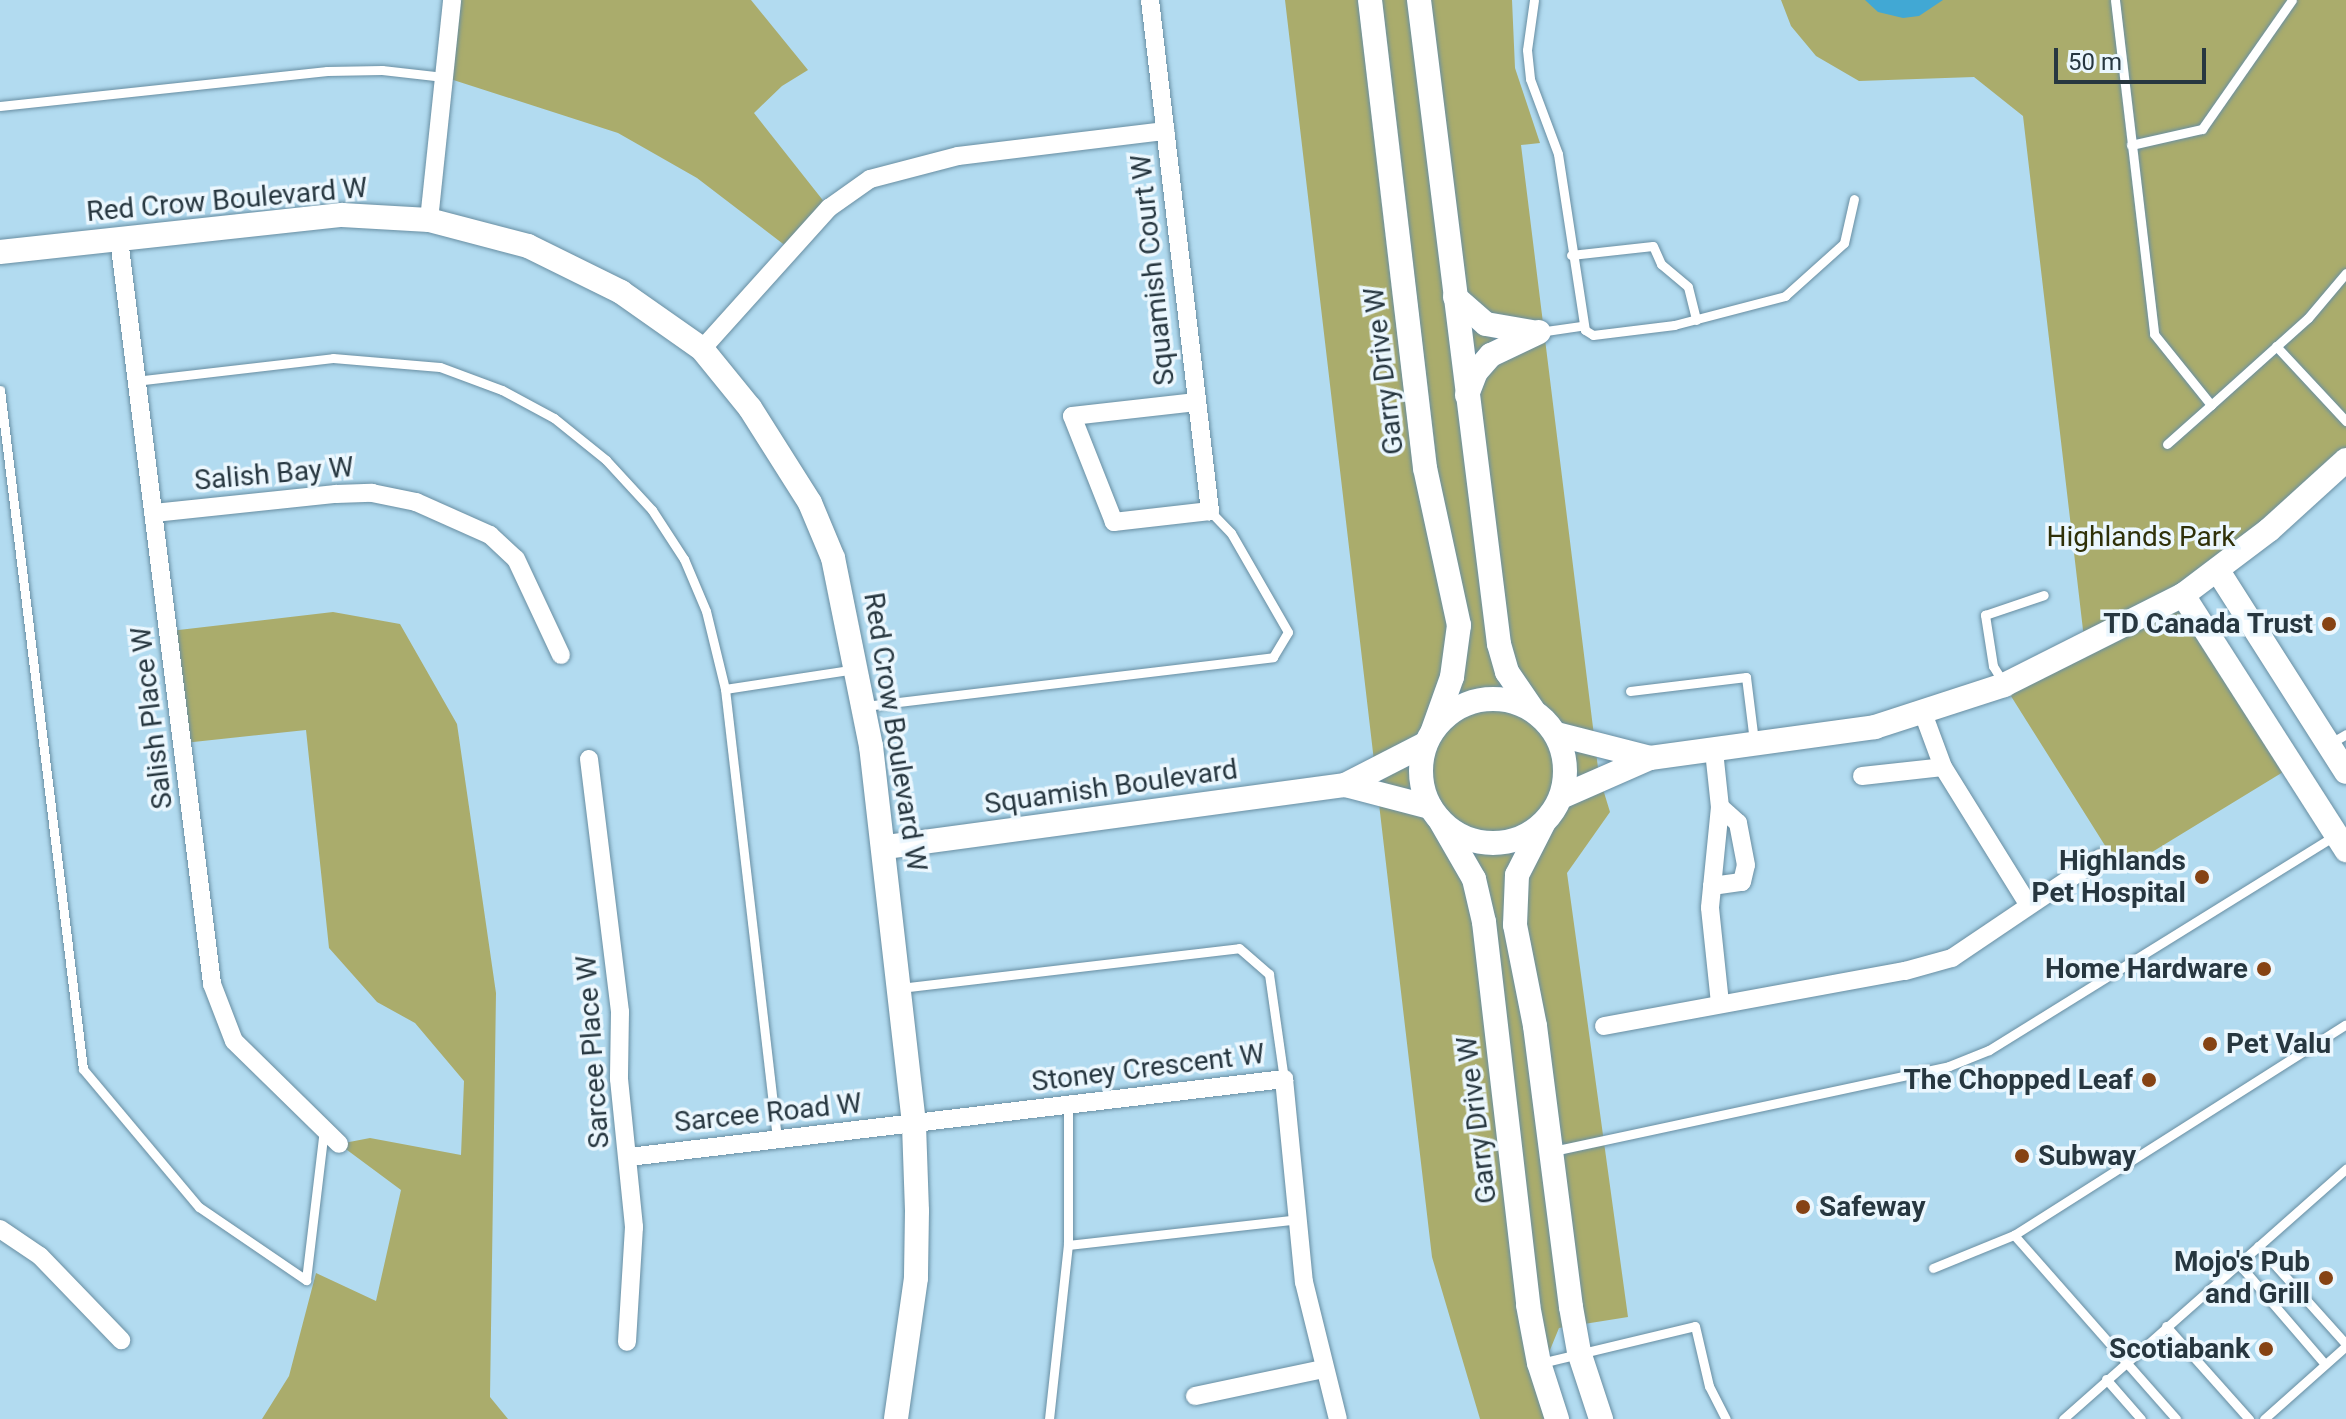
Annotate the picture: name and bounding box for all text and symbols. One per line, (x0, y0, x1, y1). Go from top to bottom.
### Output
scale bar (2058, 32, 2210, 82)
text: 50 m (2068, 48, 2122, 76)
street label: Squamish Court W (1124, 153, 1182, 387)
street label: Red Crow Boulevard W (85, 171, 369, 229)
street label: Garry Drive W (1357, 285, 1411, 457)
street label: Salish Bay W (193, 450, 355, 498)
park label: Highlands Park (2046, 520, 2236, 554)
street label: Red Crow Boulevard W (856, 590, 934, 874)
place label: TD Canada Trust (2103, 607, 2313, 641)
marker: TD Canada Trust (2320, 615, 2338, 633)
street label: Salish Place W (124, 625, 180, 811)
street label: Squamish Boulevard (982, 753, 1240, 821)
place label: Highlands Pet Hospital (2032, 844, 2186, 910)
marker: Highlands Pet Hospital (2193, 868, 2211, 886)
place label: Home Hardware (2045, 952, 2248, 986)
street label: Sarcee Place W (569, 954, 617, 1150)
marker: Home Hardware (2255, 960, 2273, 978)
place label: Pet Valu (2226, 1027, 2331, 1061)
street label: Garry Drive W (1450, 1034, 1504, 1206)
marker: Pet Valu (2201, 1035, 2219, 1053)
street label: Stoney Crescent W (1030, 1037, 1266, 1099)
place label: The Chopped Leaf (1903, 1063, 2133, 1097)
marker: The Chopped Leaf (2140, 1071, 2158, 1089)
street label: Sarcee Road W (673, 1086, 863, 1140)
place label: Subway (2038, 1139, 2136, 1173)
marker: Subway (2013, 1147, 2031, 1165)
place label: Safeway (1819, 1190, 1925, 1224)
marker: Safeway (1794, 1198, 1812, 1216)
place label: Mojo's Pub and Grill (2174, 1245, 2310, 1311)
marker: Mojo's Pub and Grill (2317, 1269, 2335, 1287)
place label: Scotiabank (2109, 1332, 2250, 1366)
marker: Scotiabank (2257, 1340, 2275, 1358)

